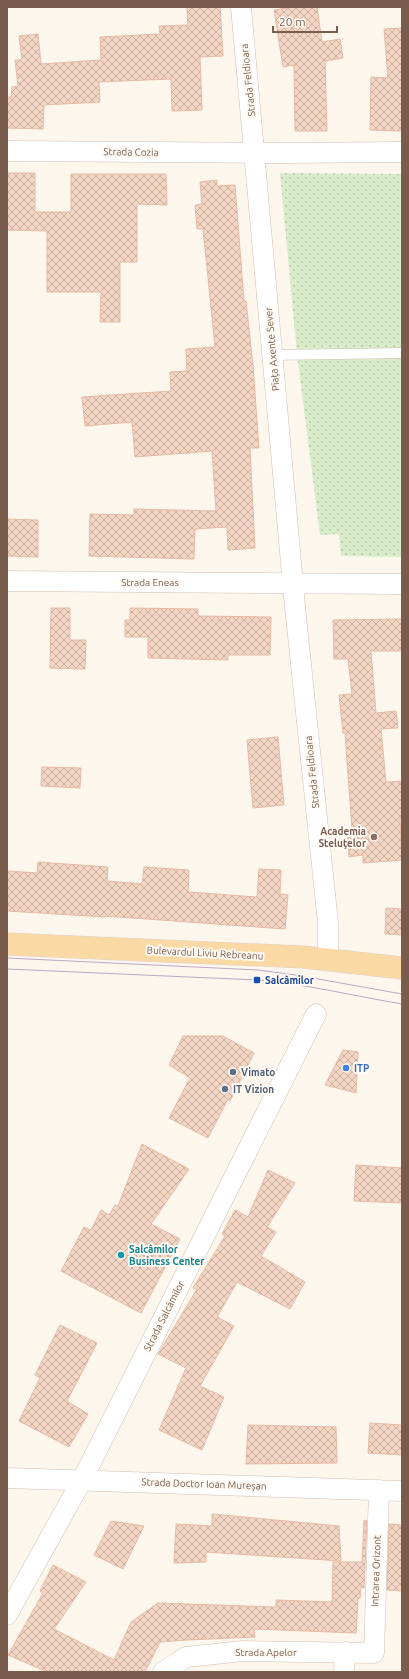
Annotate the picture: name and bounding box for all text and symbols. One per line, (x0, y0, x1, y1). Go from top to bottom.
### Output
scale bar (273, 8, 337, 34)
text: 20 m (279, 15, 306, 28)
street label: Strada Feldioara (239, 43, 257, 117)
street label: Strada Cozia (103, 146, 159, 158)
street label: Piața Axente Sever (263, 306, 281, 392)
street label: Strada Eneas (121, 577, 179, 588)
street label: Strada Feldioara (303, 735, 321, 809)
place label: Academia Steluțelor (318, 826, 367, 849)
marker: Academia Steluțelor (369, 832, 379, 842)
street label: Bulevardul Liviu Rebreanu (146, 944, 264, 962)
marker: Salcâmilor (252, 975, 262, 985)
place label: Salcâmilor (265, 975, 315, 986)
marker: ITP (341, 1063, 351, 1073)
place label: ITP (354, 1063, 369, 1074)
marker: Vimato (228, 1067, 238, 1077)
place label: Vimato (241, 1067, 275, 1078)
marker: IT Vizion (220, 1084, 230, 1094)
place label: IT Vizion (233, 1084, 274, 1095)
place label: Salcâmilor Business Center (129, 1244, 205, 1267)
marker: Salcâmilor Business Center (116, 1250, 126, 1260)
street label: Strada Salcâmilor (142, 1279, 187, 1353)
street label: Strada Doctor Ioan Mureșan (141, 1476, 267, 1492)
street label: Intrarea Orizont (369, 1535, 383, 1607)
street label: Strada Apelor (235, 1647, 297, 1658)

